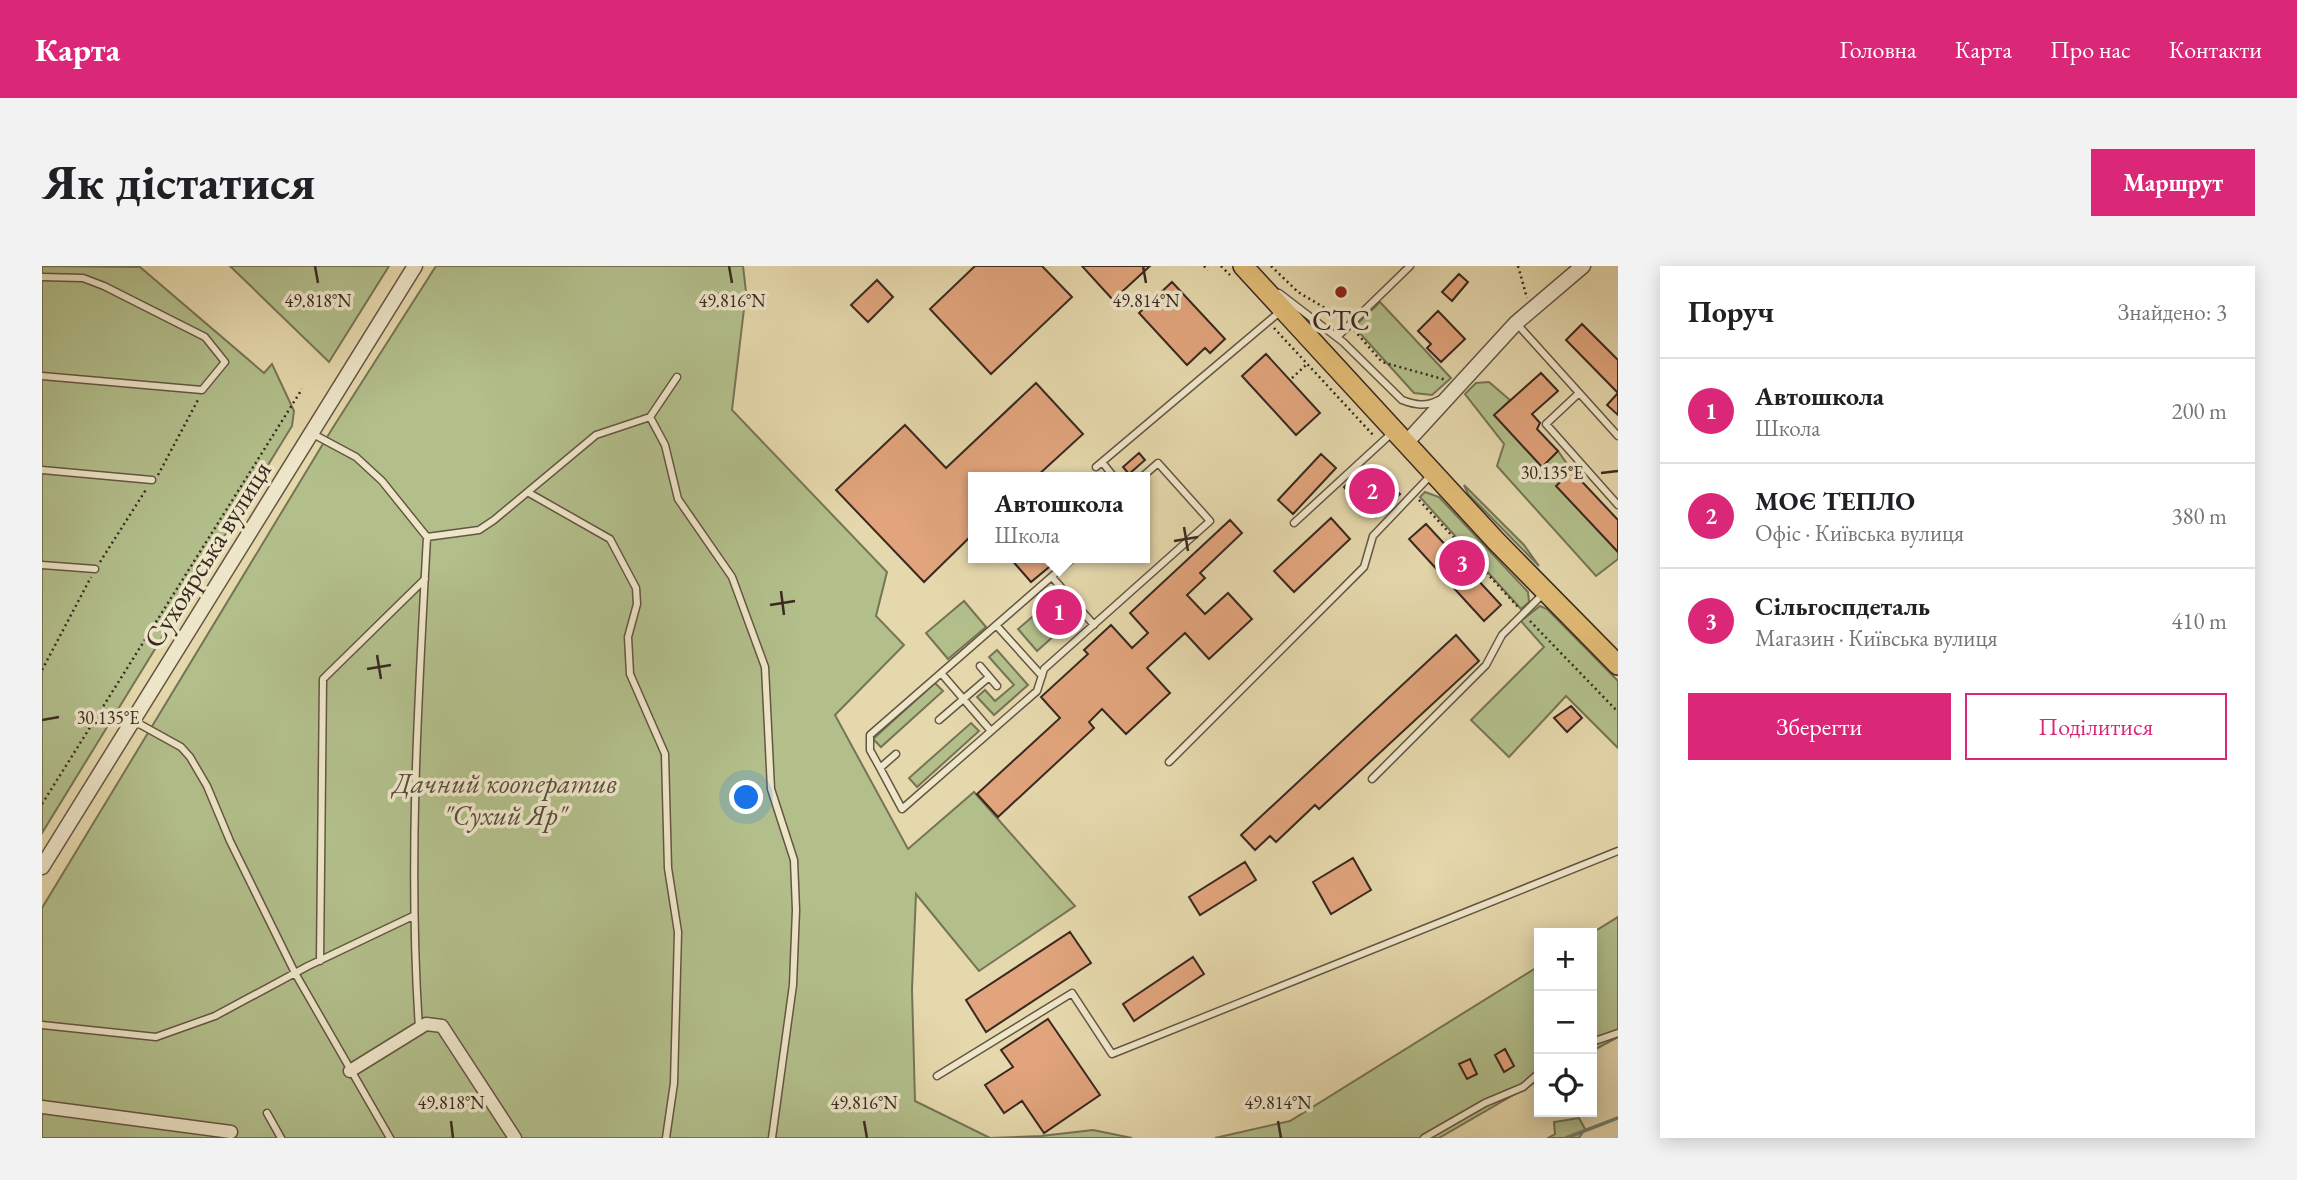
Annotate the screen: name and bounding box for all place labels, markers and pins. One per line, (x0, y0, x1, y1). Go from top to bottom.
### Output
marker: СТС (1333, 284, 1349, 300)
place label: СТС (1312, 302, 1370, 338)
pin: 2 (1349, 465, 1395, 517)
pin: 3 (1439, 537, 1485, 589)
pin: 1 (1036, 586, 1082, 638)

